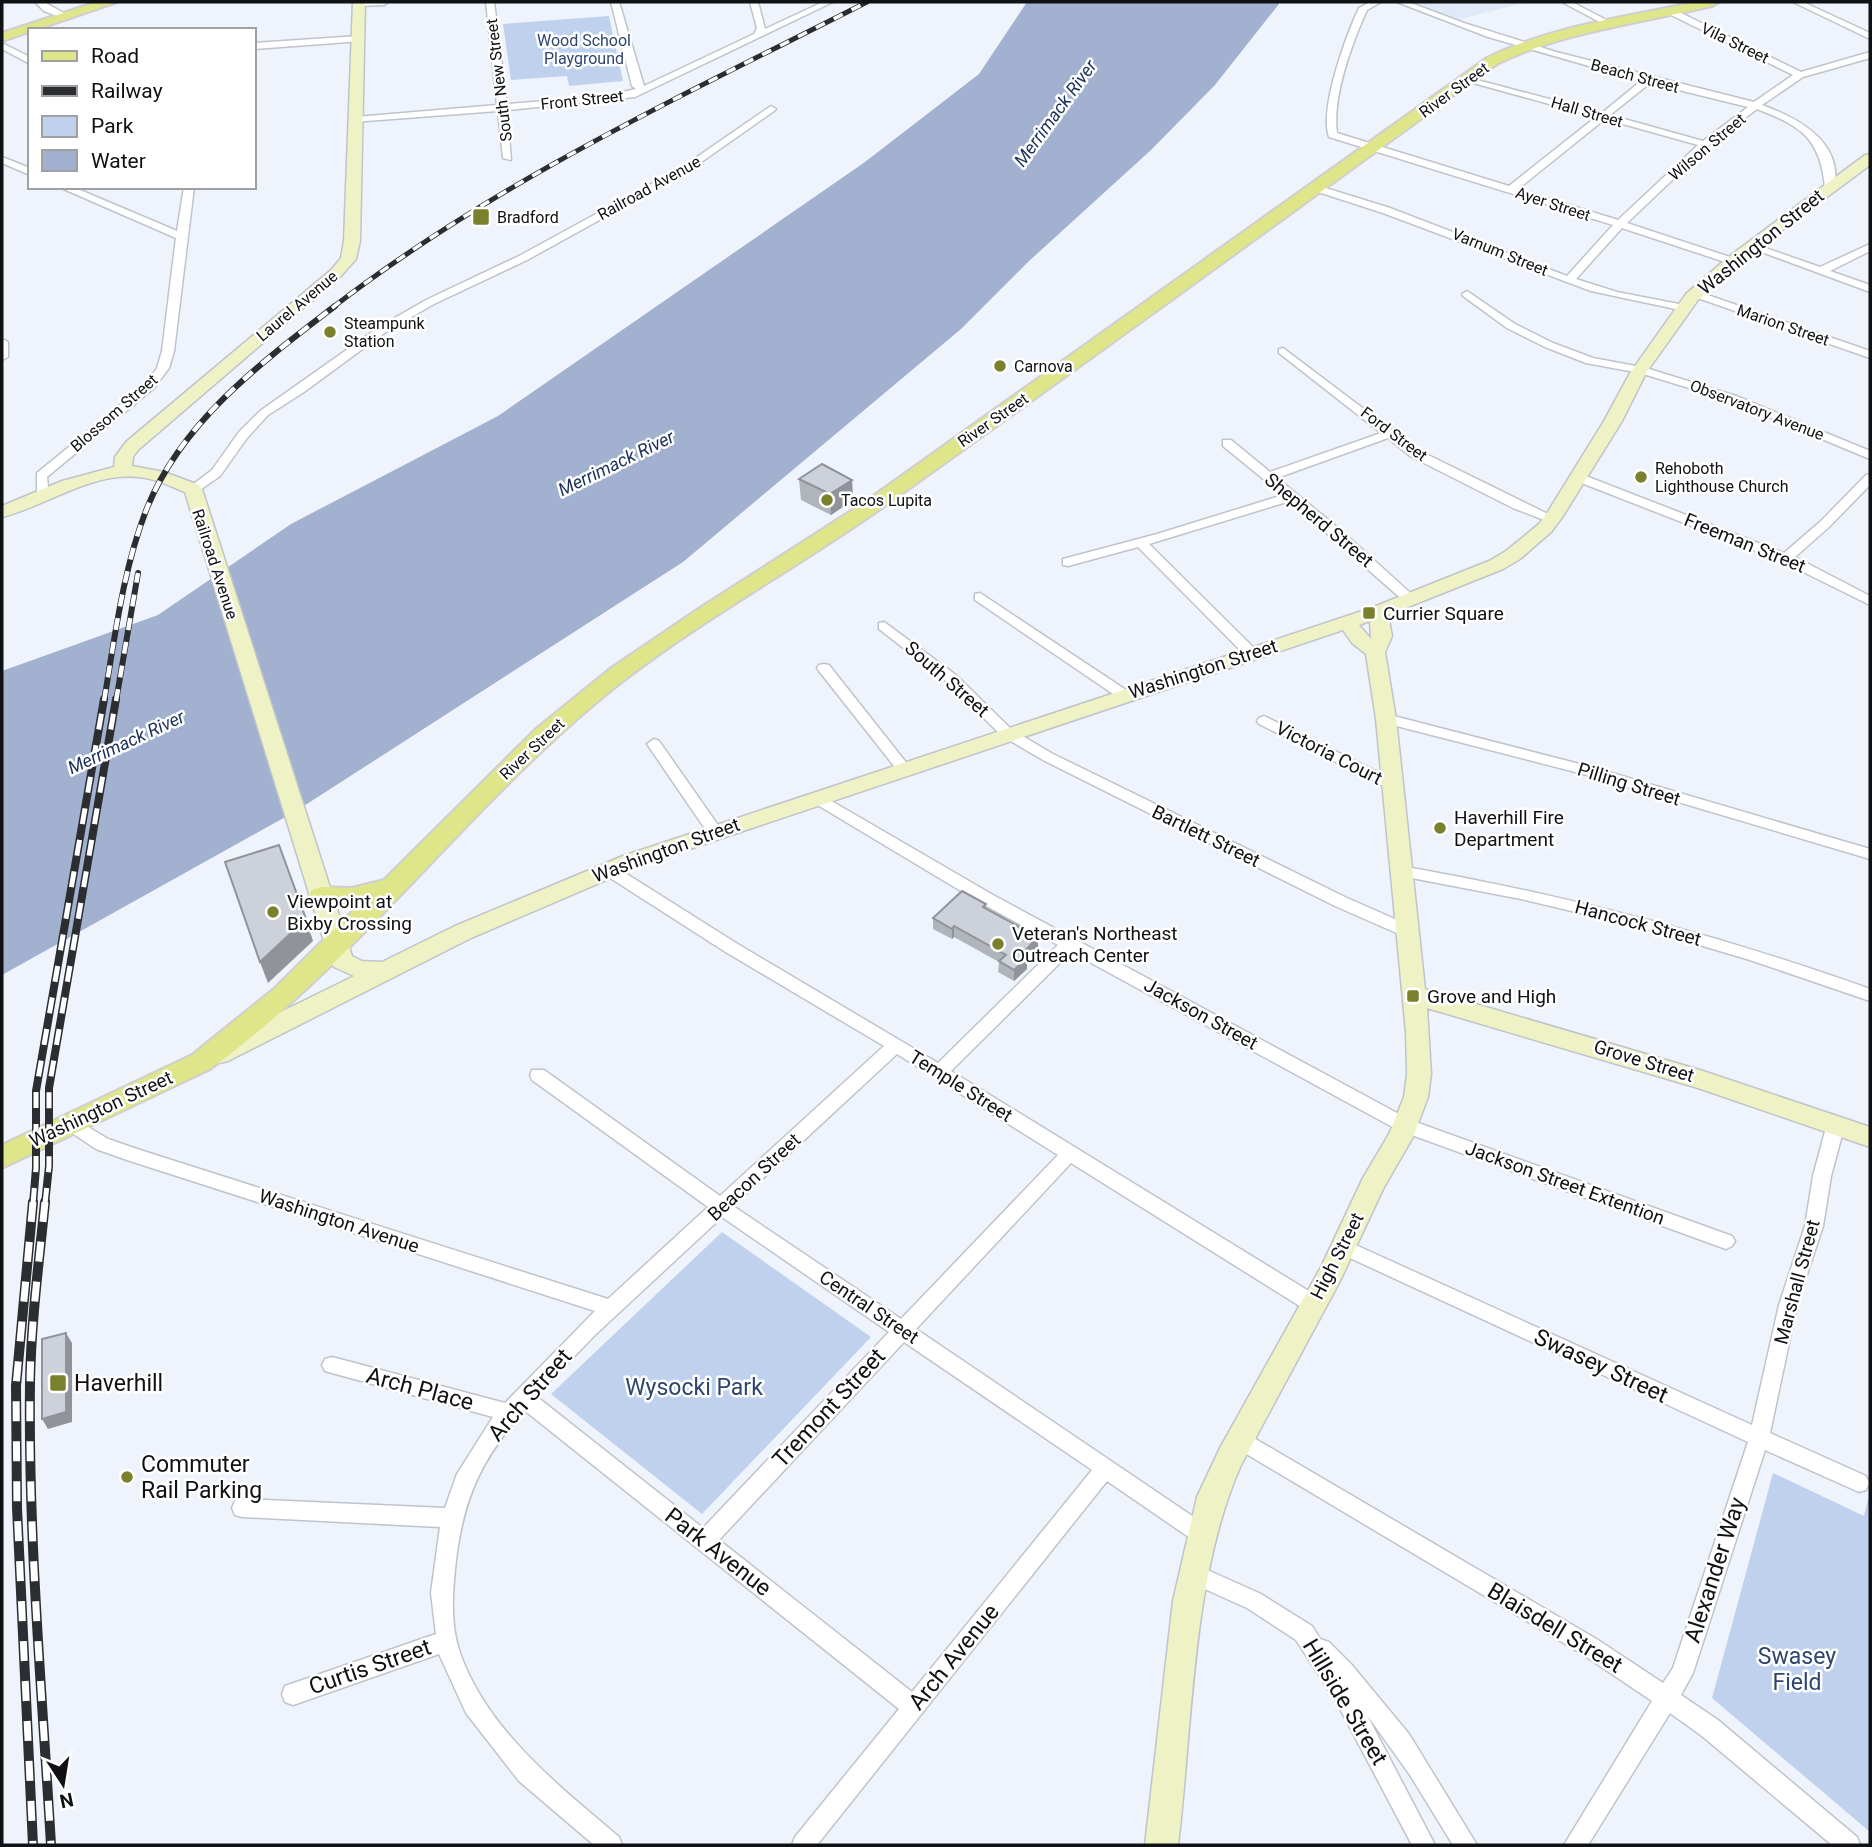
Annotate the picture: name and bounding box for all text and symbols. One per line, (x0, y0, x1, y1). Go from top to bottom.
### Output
street label: South New Street (482, 18, 516, 142)
street label: Vila Street (1698, 18, 1772, 68)
legend (28, 28, 256, 189)
park label: Wood School Playground (537, 31, 631, 68)
text: Road (91, 44, 139, 68)
water label: Merrimack River (1009, 55, 1101, 170)
street label: Beach Street (1589, 55, 1681, 97)
street label: River Street (1415, 58, 1493, 122)
text: Railway (91, 79, 163, 103)
street label: Front Street (540, 86, 624, 114)
street label: Hall Street (1549, 93, 1625, 131)
street label: Wilson Street (1665, 109, 1749, 185)
text: Park (91, 114, 134, 138)
text: Water (91, 149, 146, 173)
street label: Railroad Avenue (594, 152, 704, 224)
street label: Ayer Street (1513, 183, 1593, 225)
street label: Washington Street (1693, 184, 1829, 300)
marker: Bradford (471, 207, 491, 227)
place label: Bradford (497, 208, 559, 227)
street label: Varnum Street (1449, 224, 1551, 280)
street label: Laurel Avenue (253, 267, 341, 345)
street label: Marion Street (1734, 300, 1832, 350)
place label: Steampunk Station (344, 314, 426, 351)
marker: Steampunk Station (322, 324, 338, 340)
place label: Carnova (1014, 357, 1073, 376)
marker: Carnova (992, 358, 1008, 374)
street label: Blossom Street (67, 370, 161, 456)
street label: Observatory Avenue (1687, 376, 1827, 444)
street label: River Street (954, 389, 1032, 451)
street label: Ford Street (1357, 403, 1431, 465)
water label: Merrimack River (555, 425, 678, 500)
place label: Rehoboth Lighthouse Church (1655, 459, 1789, 496)
street label: Shepherd Street (1260, 468, 1378, 572)
marker: Rehoboth Lighthouse Church (1633, 469, 1649, 485)
place label: Tacos Lupita (841, 491, 932, 510)
marker: Tacos Lupita (819, 492, 835, 508)
street label: Railroad Avenue (188, 506, 242, 622)
street label: Freeman Street (1681, 508, 1809, 578)
place label: Currier Square (1383, 602, 1504, 625)
marker: Currier Square (1361, 605, 1377, 621)
street label: Washington Street (1126, 634, 1280, 704)
street label: South Street (900, 636, 994, 722)
water label: Merrimack River (64, 705, 189, 778)
street label: River Street (496, 714, 568, 784)
street label: Victoria Court (1272, 716, 1386, 790)
street label: Pilling Street (1575, 757, 1683, 811)
street label: Bartlett Street (1148, 800, 1264, 872)
place label: Haverhill Fire Department (1454, 806, 1564, 851)
street label: Washington Street (589, 813, 743, 887)
marker: Haverhill Fire Department (1432, 820, 1448, 836)
place label: Viewpoint at Bixby Crossing (287, 890, 412, 935)
street label: Hancock Street (1572, 895, 1704, 951)
marker: Viewpoint at Bixby Crossing (265, 904, 281, 920)
place label: Veteran's Northeast Outreach Center (1012, 922, 1178, 967)
marker: Veteran's Northeast Outreach Center (990, 936, 1006, 952)
street label: Jackson Street (1140, 973, 1262, 1055)
place label: Grove and High (1427, 985, 1556, 1008)
marker: Grove and High (1405, 988, 1421, 1004)
street label: Grove Street (1591, 1035, 1697, 1087)
street label: Temple Street (905, 1045, 1017, 1127)
street label: Washington Street (26, 1066, 176, 1152)
street label: Beacon Street (703, 1128, 805, 1226)
street label: Jackson Street Extention (1462, 1136, 1668, 1230)
street label: Washington Avenue (256, 1184, 422, 1258)
street label: High Street (1305, 1209, 1369, 1303)
street label: Marshall Street (1769, 1217, 1825, 1347)
street label: Central Street (815, 1265, 923, 1349)
street label: Swasey Street (1530, 1323, 1672, 1409)
street label: Arch Street (483, 1343, 577, 1447)
street label: Tremont Street (767, 1343, 891, 1473)
street label: Arch Place (363, 1362, 477, 1416)
place label: Haverhill (74, 1370, 163, 1397)
marker: Haverhill (48, 1373, 68, 1393)
park label: Wysocki Park (625, 1374, 763, 1401)
place label: Commuter Rail Parking (141, 1451, 262, 1504)
marker: Commuter Rail Parking (119, 1469, 135, 1485)
street label: Alexander Way (1679, 1494, 1751, 1646)
street label: Park Avenue (660, 1502, 776, 1602)
street label: Blaisdell Street (1483, 1577, 1627, 1679)
street label: Arch Avenue (903, 1599, 1005, 1715)
street label: Curtis Street (305, 1633, 435, 1701)
street label: Hillside Street (1297, 1634, 1393, 1770)
park label: Swasey Field (1758, 1643, 1836, 1696)
north arrow (28, 1749, 98, 1819)
text: N (57, 1787, 75, 1813)

